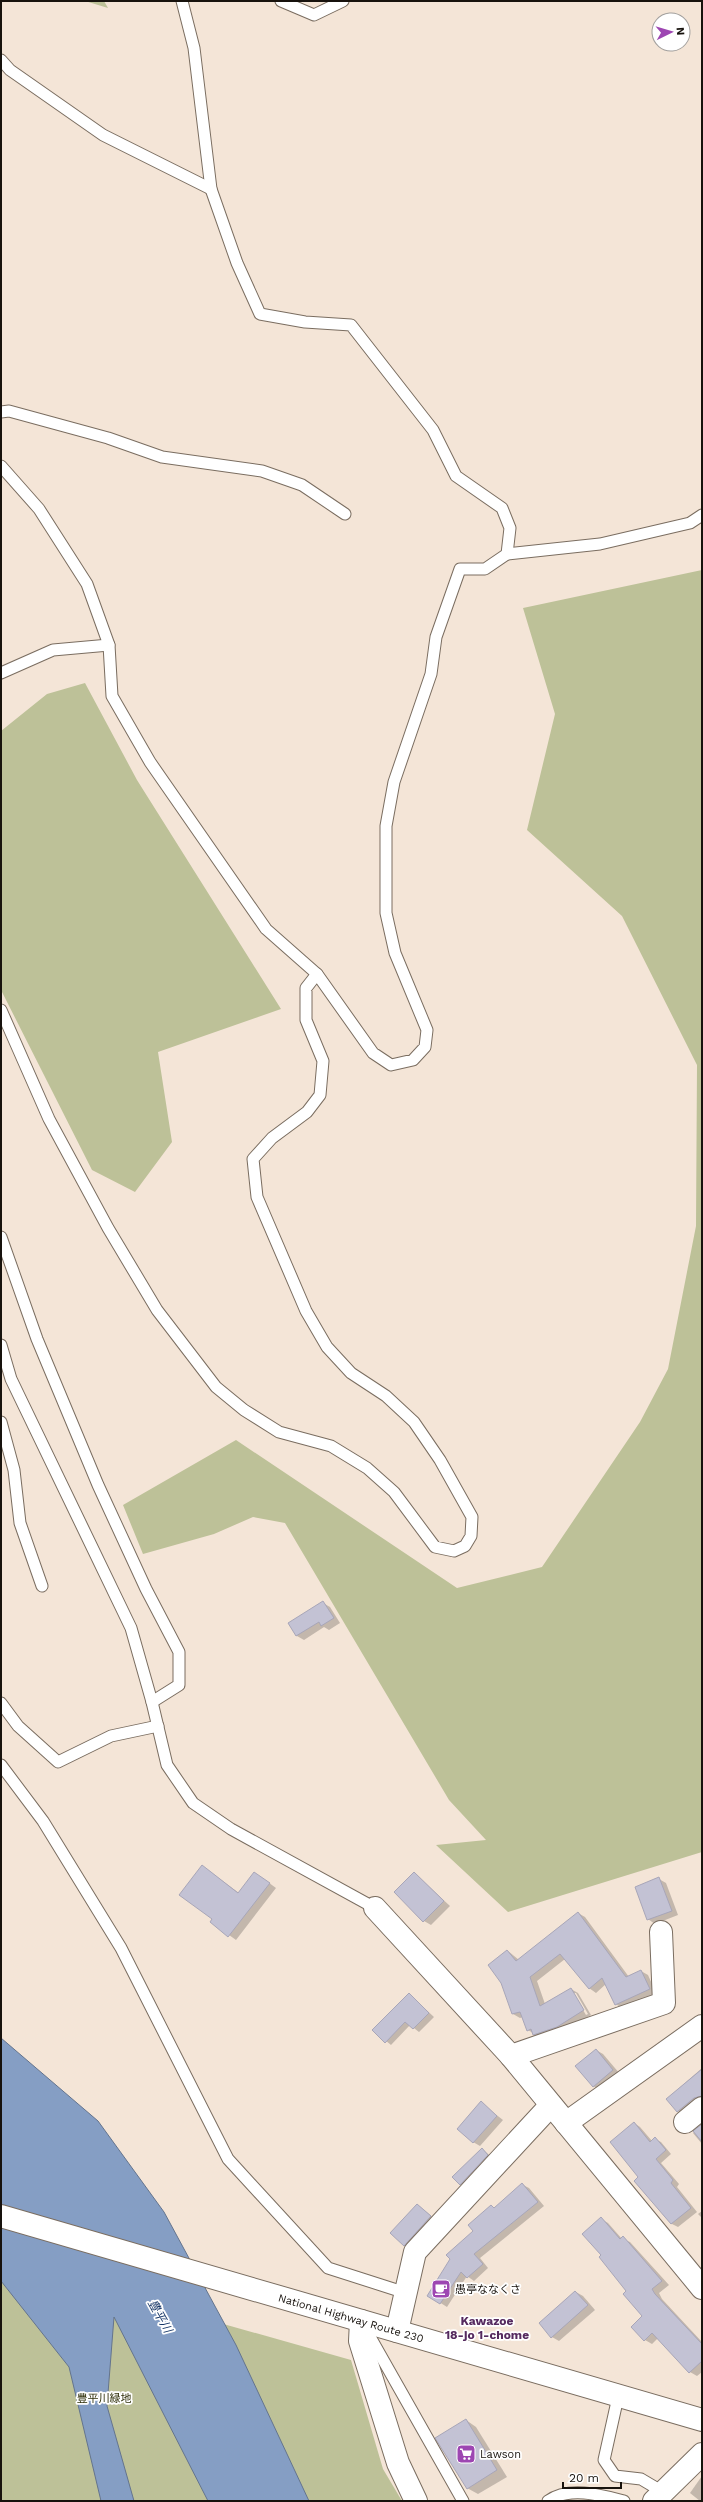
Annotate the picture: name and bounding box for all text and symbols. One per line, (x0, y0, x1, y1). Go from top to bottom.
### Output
north arrow (651, 12, 691, 52)
text: N (674, 27, 687, 36)
cafe icon: 愚亭ななくさ (430, 2278, 452, 2300)
place label: 愚亭ななくさ (455, 2283, 521, 2296)
street label: National Highway Route 230 (277, 2291, 425, 2346)
water label: 豊平川 (145, 2297, 176, 2337)
district label: Kawazoe 18-jo 1-chome (445, 2314, 529, 2342)
park label: 豊平川緑地 (77, 2392, 132, 2405)
supermarket icon: Lawson (455, 2443, 477, 2465)
place label: Lawson (480, 2448, 521, 2461)
scale bar (563, 2464, 621, 2490)
text: 20 m (569, 2471, 599, 2485)

